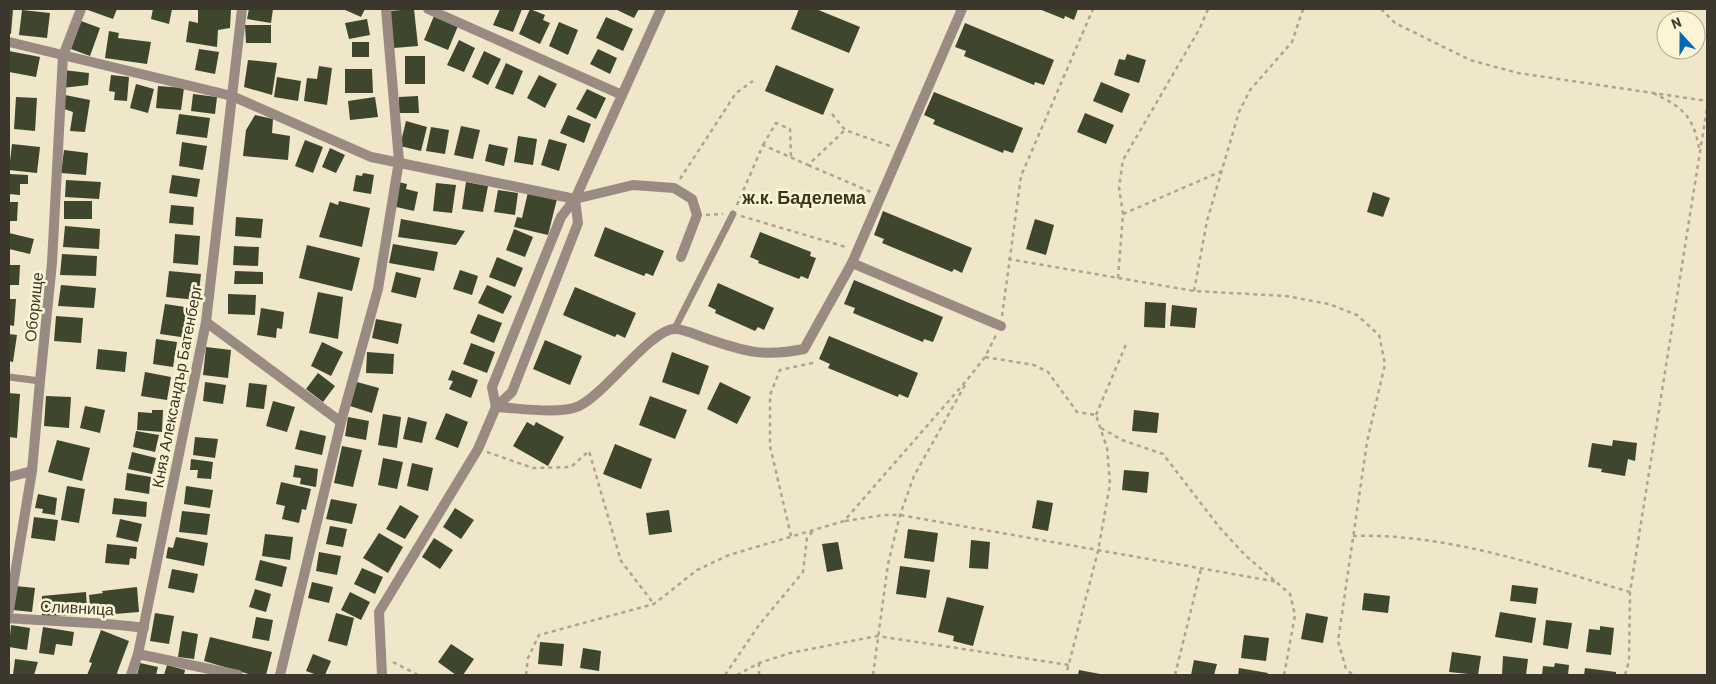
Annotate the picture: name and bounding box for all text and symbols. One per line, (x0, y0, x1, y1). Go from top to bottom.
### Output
north arrow (1656, 10, 1706, 60)
text: N (1669, 13, 1684, 32)
district label: ж.к. Баделема (741, 186, 867, 208)
street label: Оборище (20, 271, 46, 343)
street label: Княз Александър Батенберг (147, 283, 205, 489)
street label: Сливница (39, 596, 115, 618)

